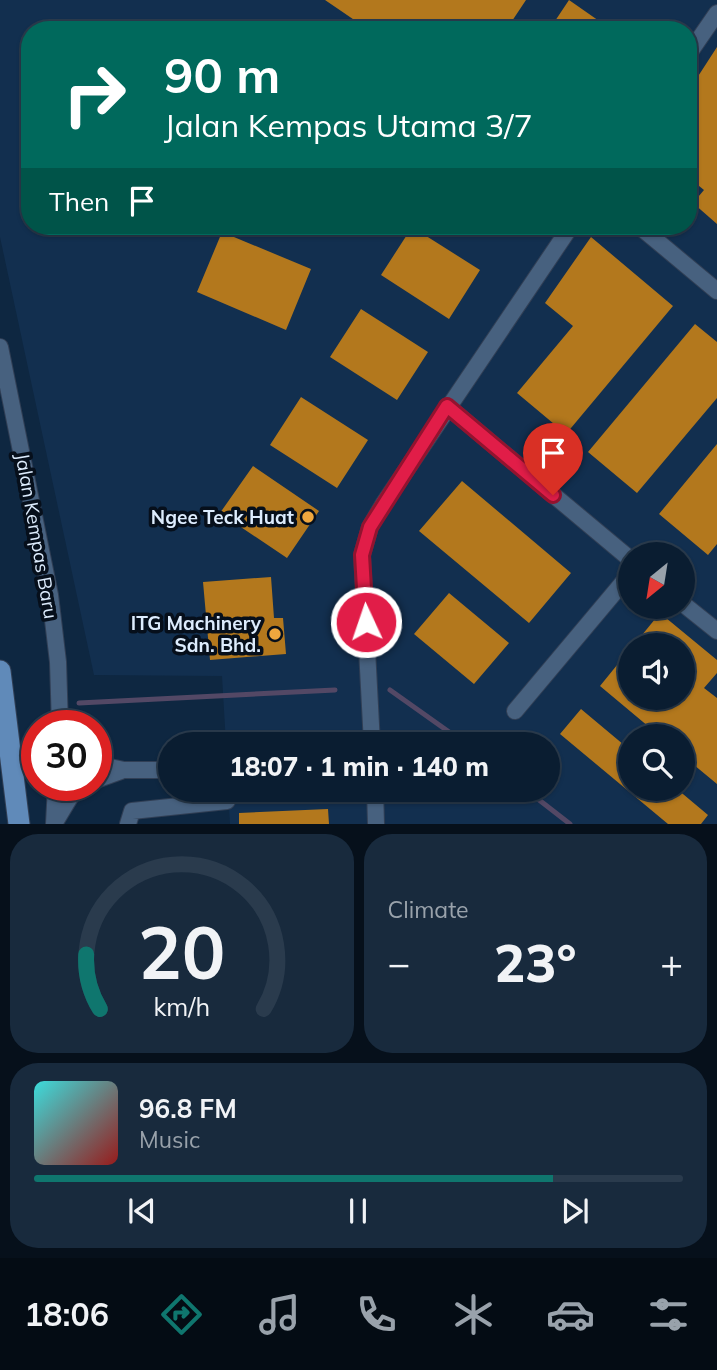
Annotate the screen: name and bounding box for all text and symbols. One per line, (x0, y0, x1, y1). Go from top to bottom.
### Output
text: 90 m (164, 44, 280, 105)
icon: right (49, 49, 140, 140)
text: Jalan Kempas Utama 3/7 (164, 105, 533, 145)
icon: arrive (123, 182, 161, 220)
text: Then (49, 185, 109, 218)
pin (523, 423, 583, 495)
icon: arrive (534, 434, 572, 472)
street label: Jalan Kempas Baru (11, 451, 63, 621)
place label: Ngee Teck Huat (151, 505, 294, 529)
marker: Ngee Teck Huat (300, 509, 316, 525)
north arrow (618, 542, 695, 620)
map controls (618, 542, 695, 801)
position arrow (329, 585, 403, 659)
place label: ITG Machinery Sdn. Bhd. (131, 611, 262, 657)
marker: ITG Machinery Sdn. Bhd. (267, 626, 283, 642)
button: sound (618, 633, 695, 710)
speed limit sign: 30 (21, 710, 112, 801)
button: search (618, 724, 695, 801)
text: 18:07 · 1 min · 140 m (229, 750, 489, 783)
text: Climate (388, 895, 469, 924)
text: 20 (138, 907, 225, 998)
text: 23° (494, 930, 576, 995)
text: − (388, 939, 410, 987)
text: + (660, 939, 683, 987)
text: km/h (153, 991, 210, 1022)
text: 96.8 FM (139, 1092, 237, 1125)
text: Music (139, 1125, 200, 1154)
icon: previous (123, 1192, 161, 1230)
icon: pause (339, 1192, 377, 1230)
icon: next (556, 1192, 594, 1230)
icon: directions (157, 1290, 206, 1339)
icon: music (255, 1290, 304, 1339)
icon: phone (352, 1290, 401, 1339)
icon: climate (449, 1290, 498, 1339)
icon: car (546, 1290, 595, 1339)
icon: filters (644, 1290, 693, 1339)
text: 18:06 (24, 1294, 109, 1334)

